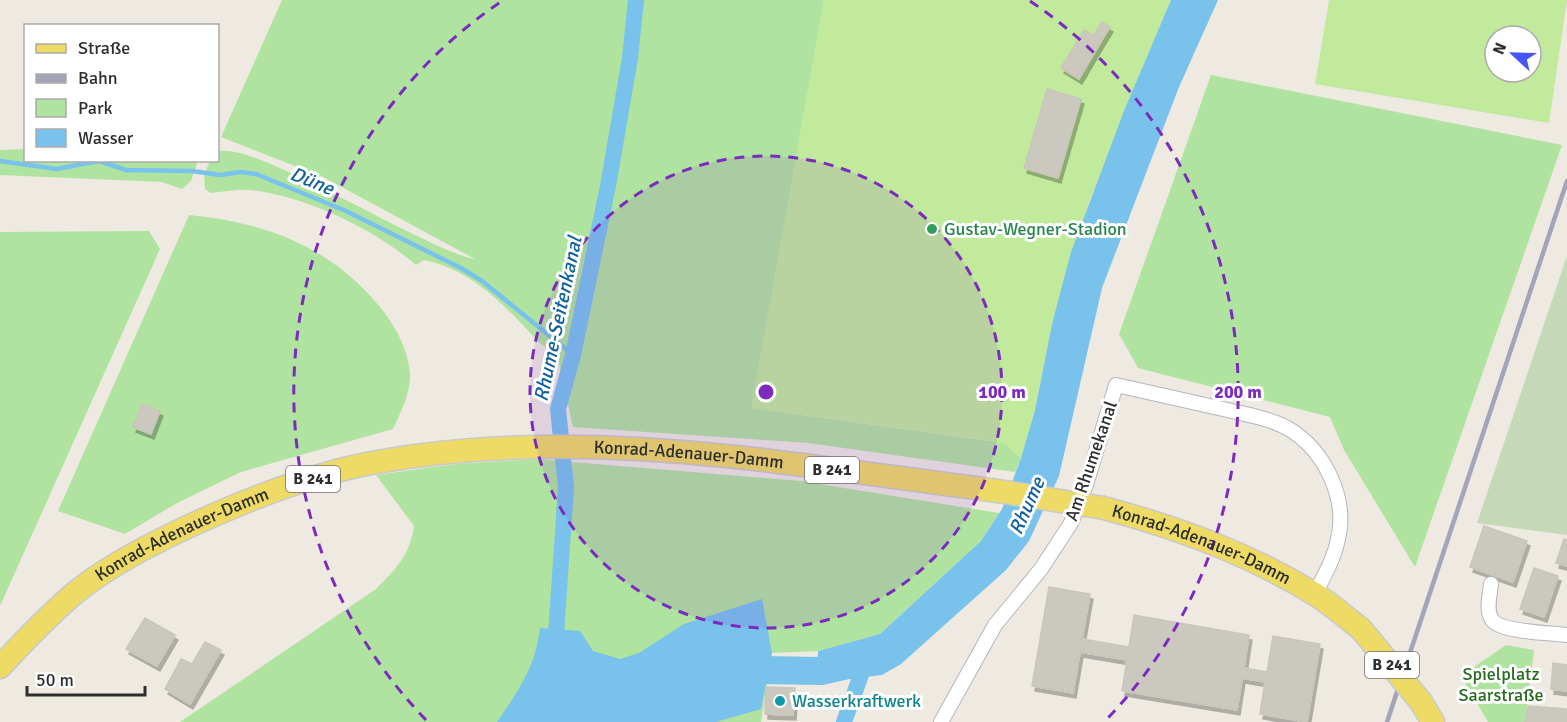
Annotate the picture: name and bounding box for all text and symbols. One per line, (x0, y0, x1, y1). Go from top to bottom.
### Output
legend (24, 24, 219, 162)
north arrow (1483, 24, 1543, 84)
text: Straße (78, 37, 130, 59)
text: N (1489, 40, 1511, 58)
text: Bahn (78, 67, 118, 89)
text: Park (78, 97, 113, 119)
text: Wasser (78, 127, 134, 149)
water label: Düne (287, 161, 338, 201)
place label: Gustav-Wegner-Stadion (944, 218, 1127, 240)
marker: Gustav-Wegner-Stadion (925, 222, 939, 236)
water label: Rhume-Seitenkanal (528, 232, 588, 404)
text: 100 m (978, 381, 1026, 403)
text: 200 m (1214, 381, 1262, 403)
centre of rings (756, 382, 776, 402)
street label: Am Rhumekanal (1060, 398, 1122, 524)
street label: Konrad-Adenauer-Damm (593, 436, 785, 473)
road number: B 241 (805, 457, 859, 483)
road number: B 241 (286, 466, 340, 492)
water label: Rhume (1003, 473, 1051, 538)
street label: Konrad-Adenauer-Damm (91, 483, 272, 586)
street label: Konrad-Adenauer-Damm (1110, 500, 1295, 589)
road number: B 241 (1365, 652, 1419, 678)
scale bar (27, 659, 146, 697)
park label: Spielplatz Saarstraße (1459, 663, 1543, 706)
text: 50 m (36, 669, 74, 691)
place label: Wasserkraftwerk (792, 690, 921, 712)
marker: Wasserkraftwerk (773, 694, 787, 708)

